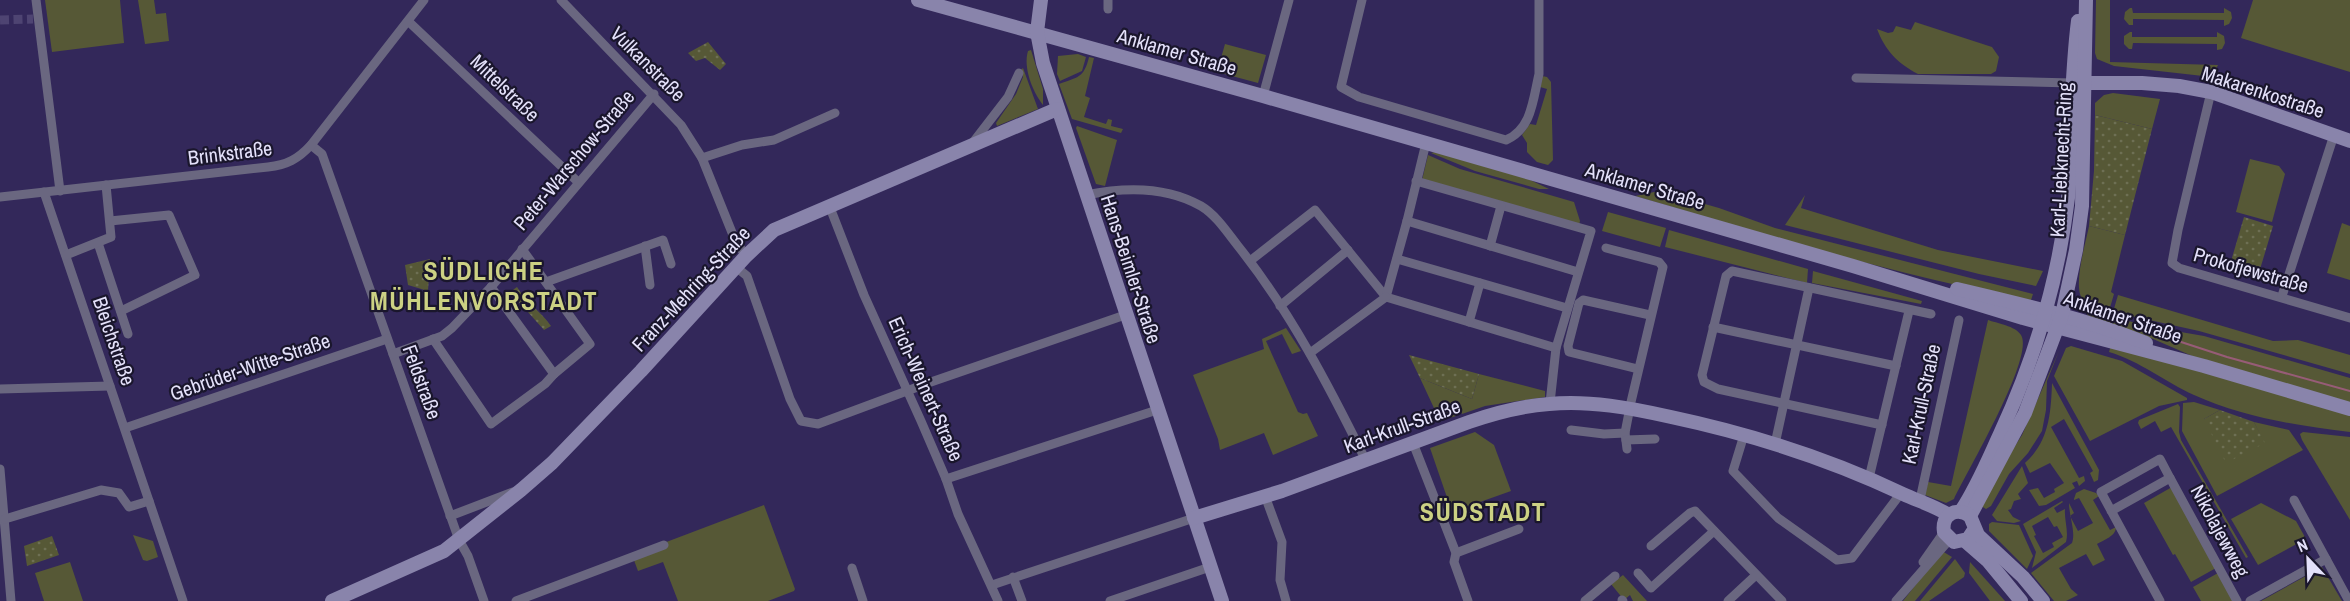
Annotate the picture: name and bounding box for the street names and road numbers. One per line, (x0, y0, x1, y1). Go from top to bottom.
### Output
street label: Vulkanstraße (605, 20, 692, 107)
street label: Anklamer Straße (1113, 21, 1240, 81)
street label: Mittelstraße (465, 48, 546, 127)
street label: Makarenkostraße (2198, 59, 2328, 124)
street label: Karl-Liebknecht-Ring (2043, 82, 2078, 238)
street label: Peter-Warschow-Straße (507, 84, 640, 235)
street label: Brinkstraße (186, 134, 274, 171)
street label: Anklamer Straße (1581, 155, 1708, 215)
street label: Hans-Beimler-Straße (1095, 191, 1168, 347)
street label: Franz-Mehring-Straße (625, 220, 756, 357)
street label: Prokofjewstraße (2190, 240, 2312, 299)
street label: Anklamer Straße (2060, 283, 2186, 349)
street label: Bleichstraße (87, 293, 142, 389)
street label: Erich-Weinert-Straße (882, 312, 970, 465)
street label: Gebrüder-Witte-Straße (166, 326, 334, 407)
street label: Feldstraße (397, 341, 448, 423)
street label: Karl-Krull-Straße (1895, 341, 1946, 466)
street label: Karl-Krull-Straße (1340, 392, 1464, 459)
street label: Nikolajewweg (2185, 480, 2256, 582)

